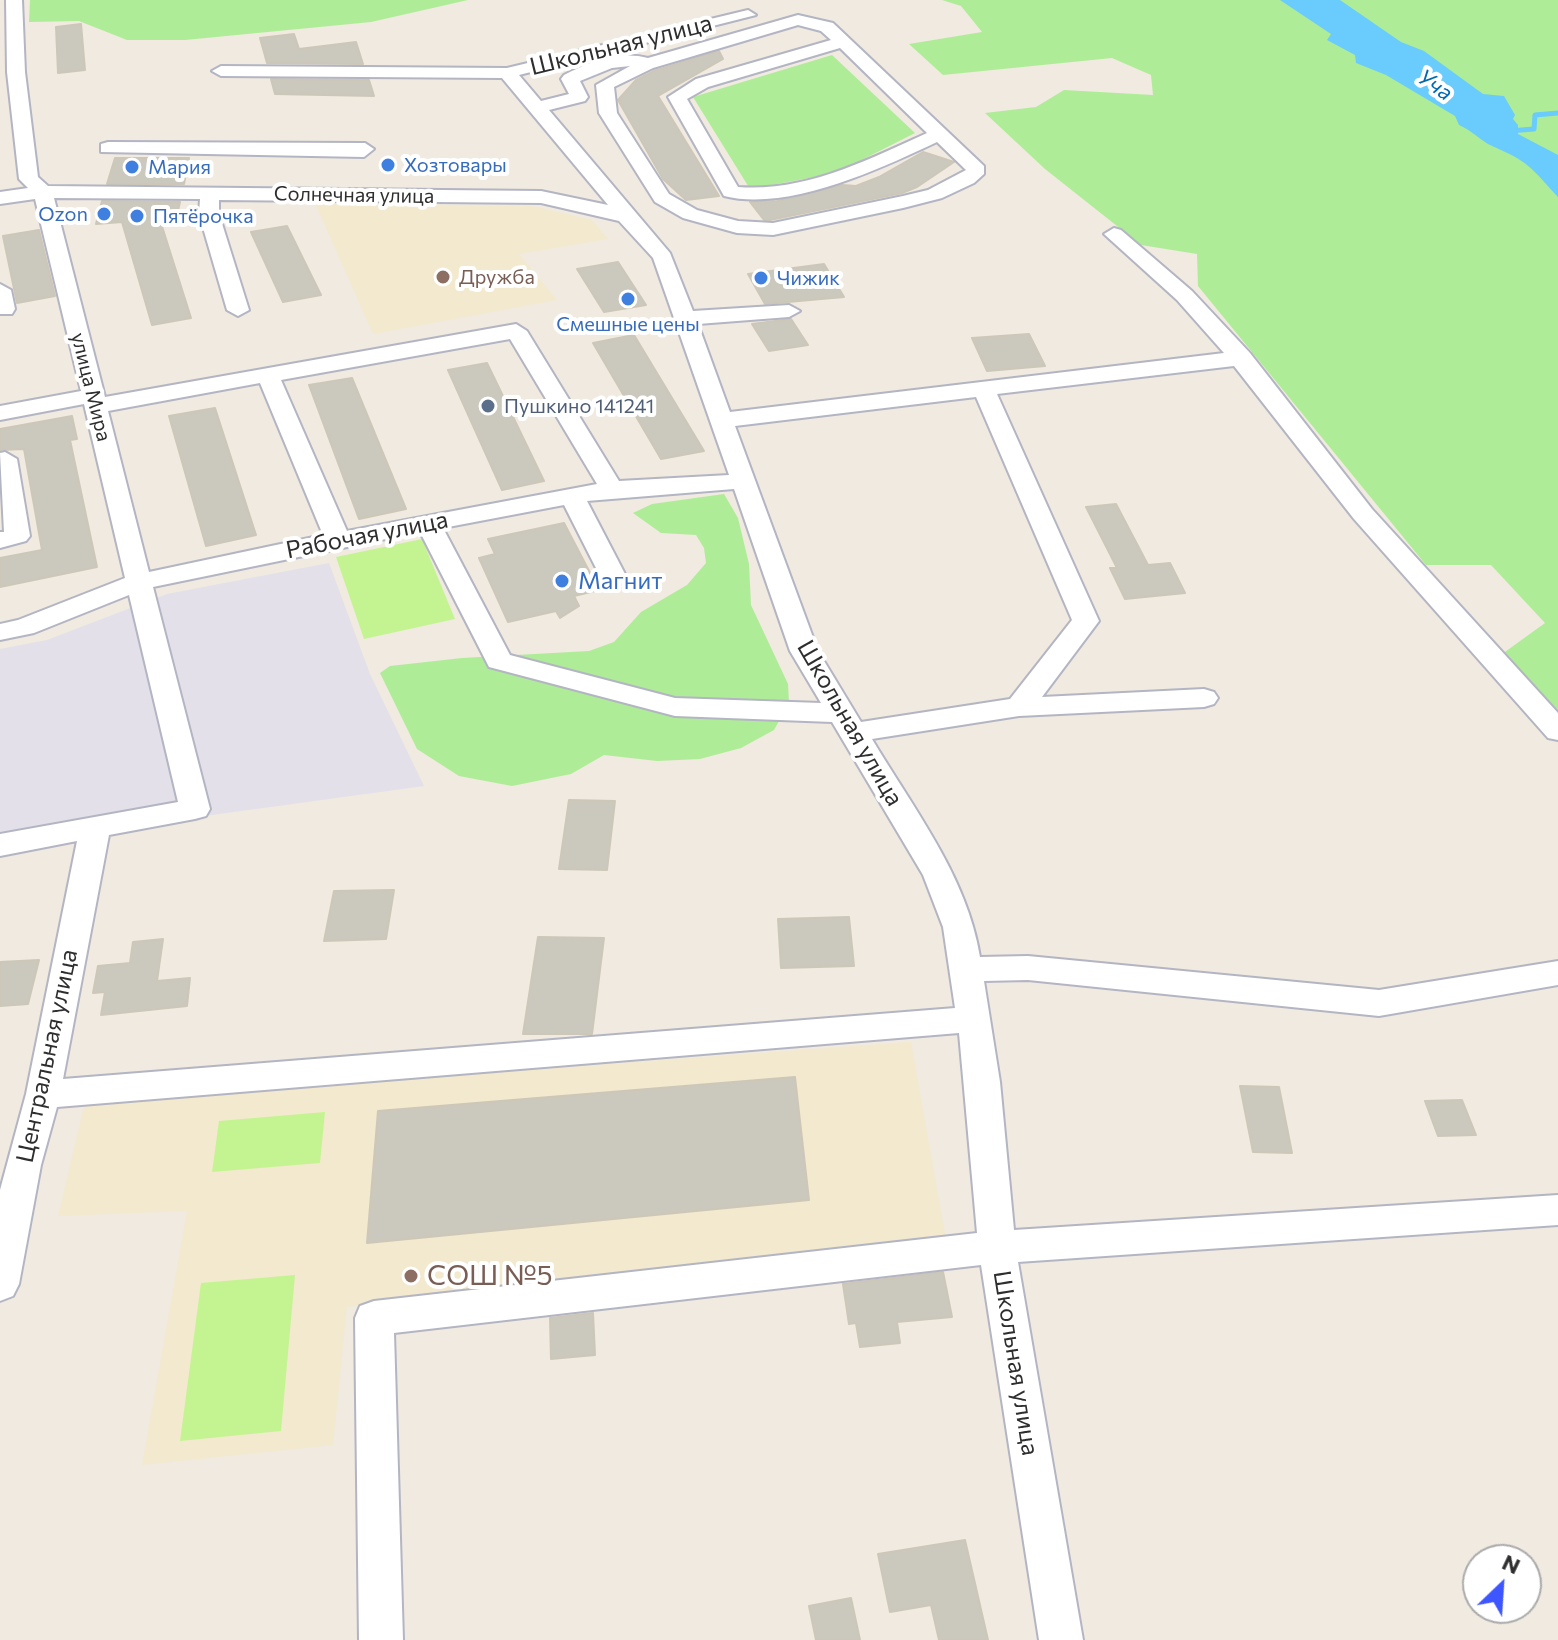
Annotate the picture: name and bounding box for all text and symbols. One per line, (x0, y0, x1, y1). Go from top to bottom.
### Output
street label: Школьная улица (527, 8, 715, 82)
water label: Уча (1412, 64, 1458, 106)
place label: Хозтовары (404, 153, 507, 177)
place label: Мария (148, 155, 211, 179)
marker: Хозтовары (379, 156, 397, 174)
marker: Мария (123, 158, 141, 176)
street label: Солнечная улица (274, 182, 434, 208)
place label: Ozon (38, 202, 88, 226)
place label: Пятёрочка (153, 204, 254, 228)
marker: Ozon (95, 205, 113, 223)
marker: Пятёрочка (128, 207, 146, 225)
place label: Дружба (459, 265, 535, 289)
place label: Чижик (777, 266, 840, 290)
marker: Дружба (434, 268, 452, 286)
marker: Чижик (752, 269, 770, 287)
marker: Смешные цены (619, 290, 637, 308)
place label: Смешные цены (556, 312, 700, 336)
street label: улица Мира (66, 330, 116, 444)
place label: Пушкино 141241 (504, 394, 654, 418)
marker: Пушкино 141241 (479, 397, 497, 415)
street label: Рабочая улица (284, 505, 450, 565)
place label: Магнит (578, 567, 662, 595)
marker: Магнит (553, 572, 571, 590)
street label: Школьная улица (791, 635, 909, 811)
street label: Центральная улица (10, 947, 84, 1165)
place label: СОШ №5 (427, 1259, 553, 1293)
marker: СОШ №5 (402, 1267, 420, 1285)
street label: Школьная улица (987, 1269, 1045, 1457)
north arrow (1462, 1544, 1542, 1624)
text: N (1498, 1548, 1525, 1579)

